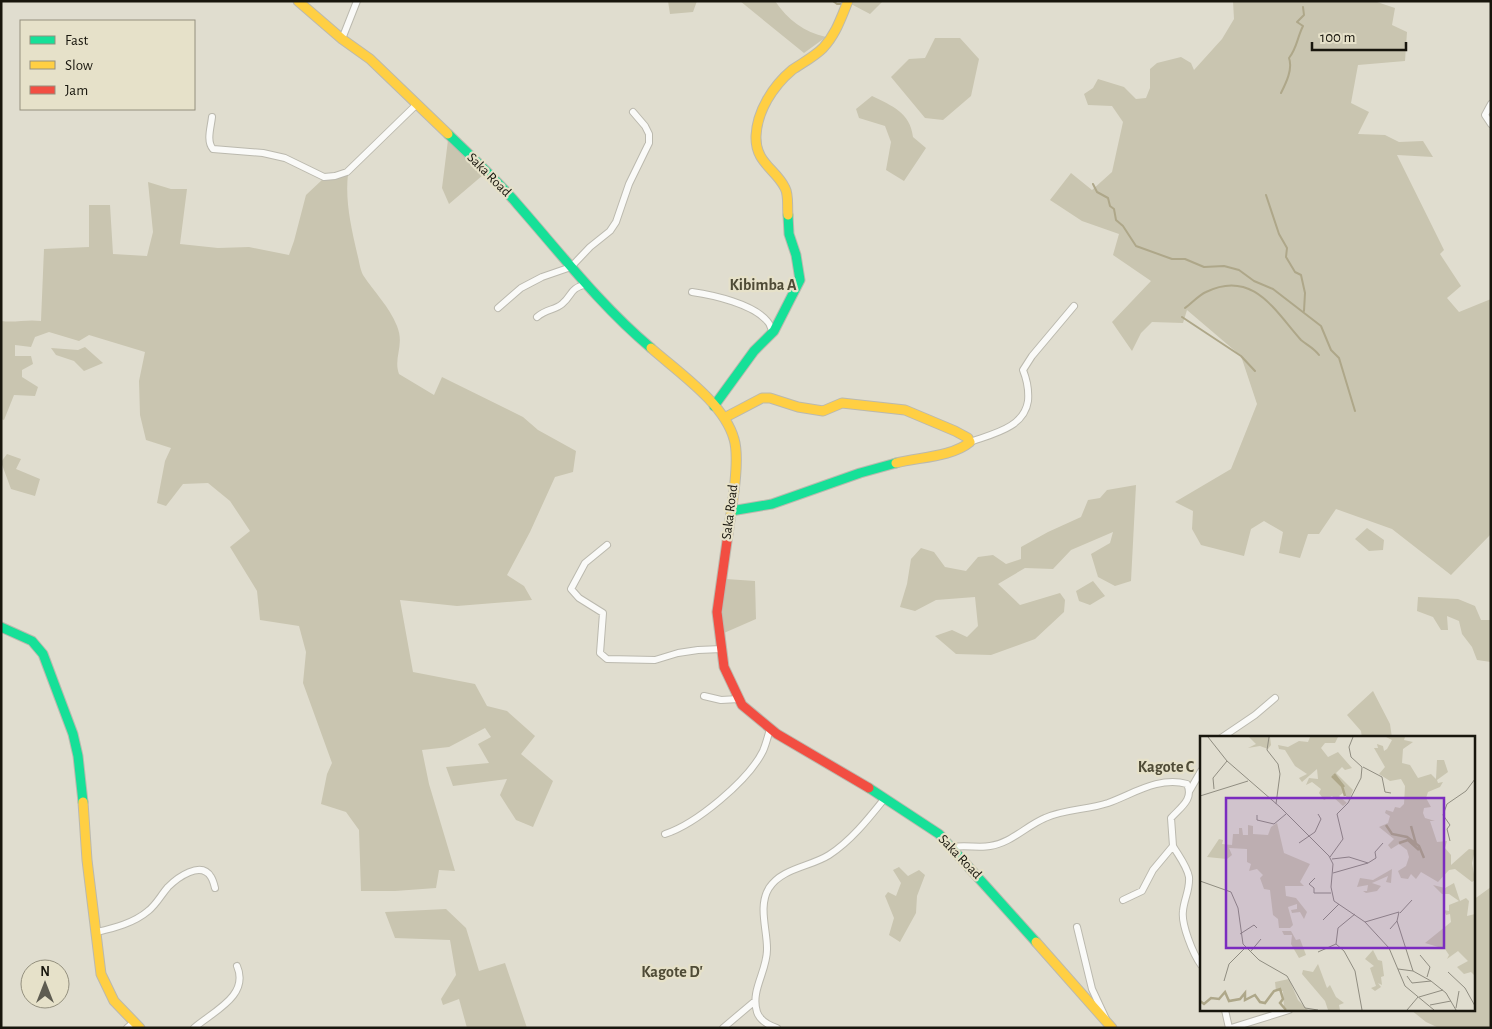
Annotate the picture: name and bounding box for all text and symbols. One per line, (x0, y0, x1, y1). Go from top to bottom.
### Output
legend (20, 20, 195, 110)
scale bar (1312, 20, 1406, 52)
text: 100 m (1320, 30, 1355, 45)
text: Fast (65, 33, 89, 48)
text: Slow (65, 58, 93, 73)
text: Jam (65, 83, 88, 98)
street label: Saka Road (464, 150, 514, 200)
district label: Kibimba A (729, 277, 797, 293)
street label: Saka Road (720, 484, 740, 540)
inset map (1200, 736, 1474, 1012)
district label: Kagote C (1138, 759, 1195, 775)
street label: Saka Road (936, 832, 984, 882)
north arrow (20, 959, 70, 1009)
district label: Kagote D' (641, 964, 703, 980)
text: N (40, 965, 50, 979)

